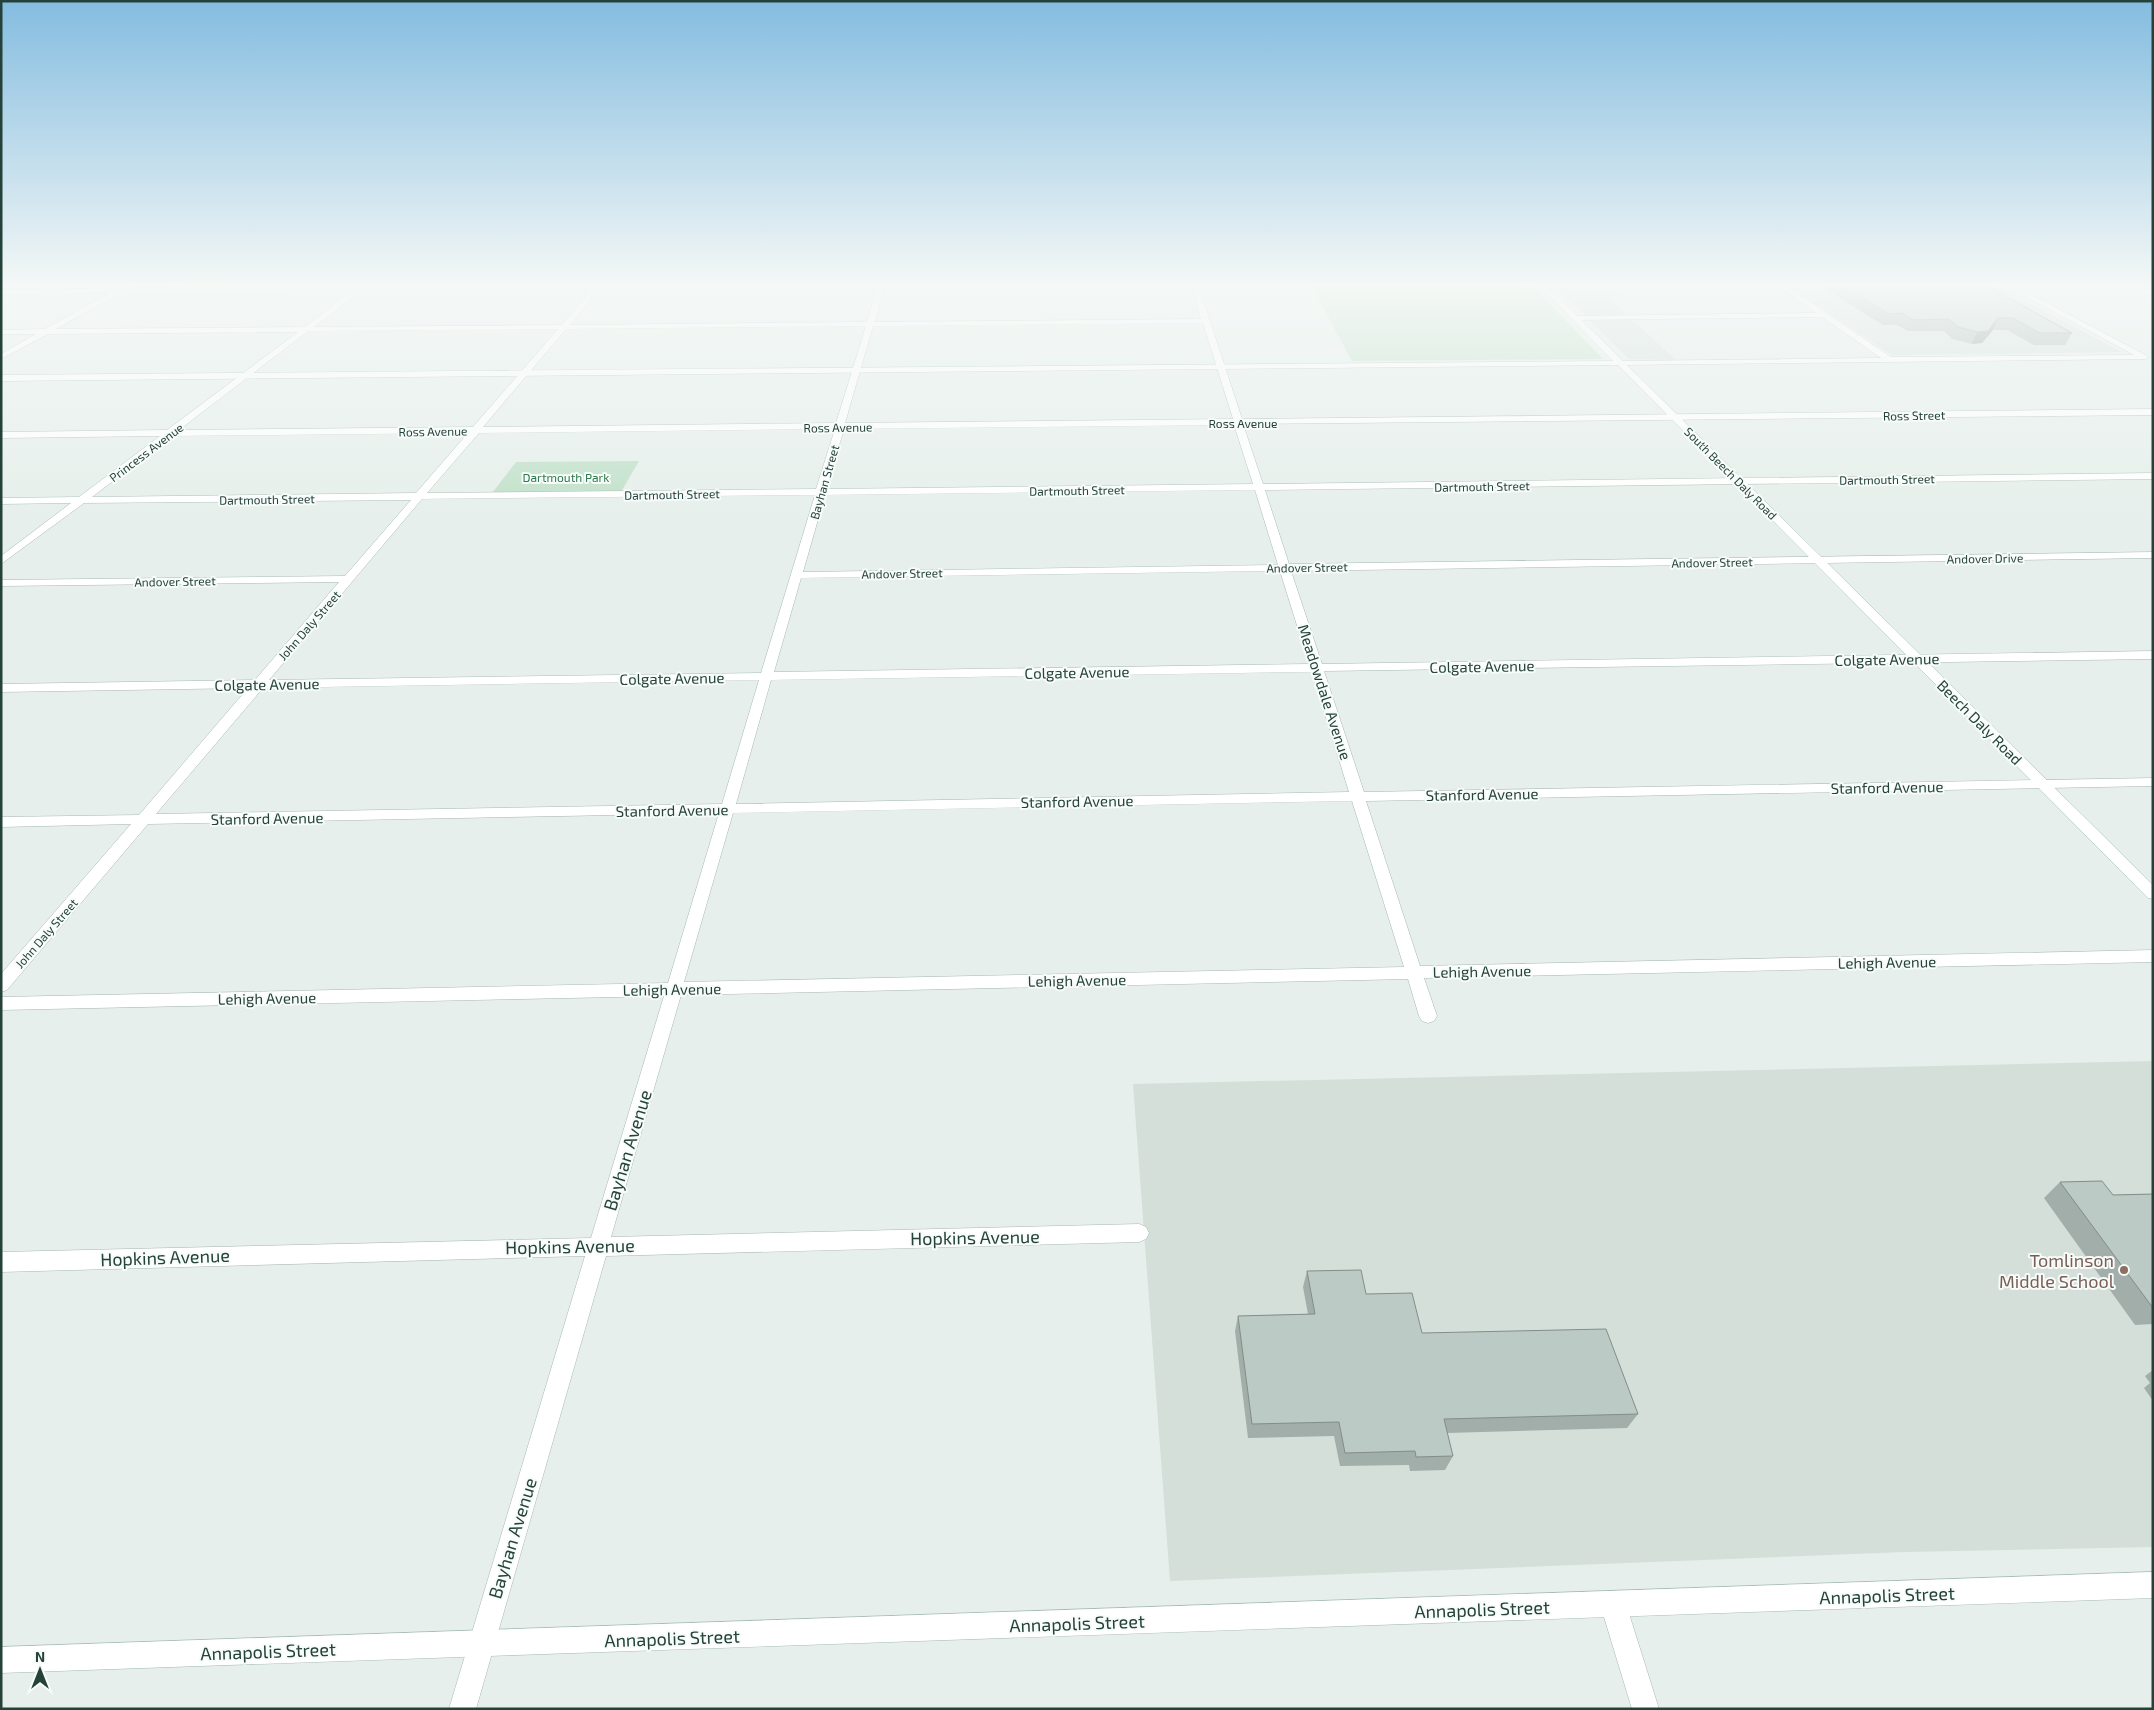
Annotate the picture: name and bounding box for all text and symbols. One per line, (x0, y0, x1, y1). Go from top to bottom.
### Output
street label: Ross Street (1883, 407, 1946, 423)
street label: Ross Avenue (1209, 416, 1277, 430)
street label: Ross Avenue (803, 419, 873, 435)
street label: Princess Avenue (106, 420, 186, 484)
street label: Ross Avenue (398, 423, 468, 439)
street label: South Beech Daly Road (1682, 424, 1780, 522)
street label: Bayhan Street (807, 443, 841, 521)
park label: Dartmouth Park (523, 470, 609, 484)
street label: Dartmouth Street (1839, 471, 1935, 487)
street label: Dartmouth Street (1434, 478, 1530, 494)
street label: Dartmouth Street (1029, 482, 1125, 498)
street label: Dartmouth Street (624, 486, 720, 502)
street label: Dartmouth Street (219, 491, 315, 507)
street label: Andover Drive (1947, 550, 2023, 566)
street label: Andover Street (1671, 554, 1753, 570)
street label: Andover Street (1266, 559, 1348, 575)
street label: Andover Street (861, 565, 943, 581)
street label: Andover Street (134, 573, 216, 589)
street label: John Daly Street (275, 587, 343, 663)
street label: Meadowdale Avenue (1295, 622, 1355, 762)
street label: Colgate Avenue (1834, 649, 1940, 669)
street label: Colgate Avenue (1429, 656, 1535, 676)
street label: Colgate Avenue (1024, 662, 1130, 682)
street label: Colgate Avenue (619, 668, 725, 688)
street label: Colgate Avenue (214, 674, 320, 694)
street label: Beech Daly Road (1934, 676, 2026, 768)
street label: Stanford Avenue (1830, 777, 1944, 797)
street label: Stanford Avenue (1425, 784, 1539, 804)
street label: Stanford Avenue (1020, 791, 1134, 811)
street label: Stanford Avenue (615, 800, 729, 820)
street label: Stanford Avenue (210, 808, 324, 828)
street label: John Daly Street (12, 895, 80, 971)
street label: Lehigh Avenue (1838, 952, 1936, 972)
street label: Lehigh Avenue (1433, 961, 1531, 981)
street label: Lehigh Avenue (1028, 970, 1126, 990)
street label: Lehigh Avenue (623, 979, 721, 999)
street label: Lehigh Avenue (218, 988, 316, 1008)
street label: Bayhan Avenue (598, 1087, 656, 1213)
street label: Hopkins Avenue (910, 1225, 1040, 1249)
street label: Hopkins Avenue (505, 1234, 635, 1258)
street label: Hopkins Avenue (100, 1244, 230, 1270)
place label: Tomlinson Middle School (1999, 1249, 2115, 1292)
marker: Tomlinson Middle School (2118, 1264, 2130, 1276)
street label: Bayhan Avenue (483, 1475, 541, 1601)
street label: Annapolis Street (1819, 1582, 1955, 1608)
street label: Annapolis Street (1414, 1596, 1550, 1622)
street label: Annapolis Street (1009, 1610, 1145, 1636)
street label: Annapolis Street (604, 1625, 740, 1651)
street label: Annapolis Street (200, 1638, 336, 1664)
north arrow (15, 1645, 65, 1695)
text: N (35, 1648, 45, 1665)

